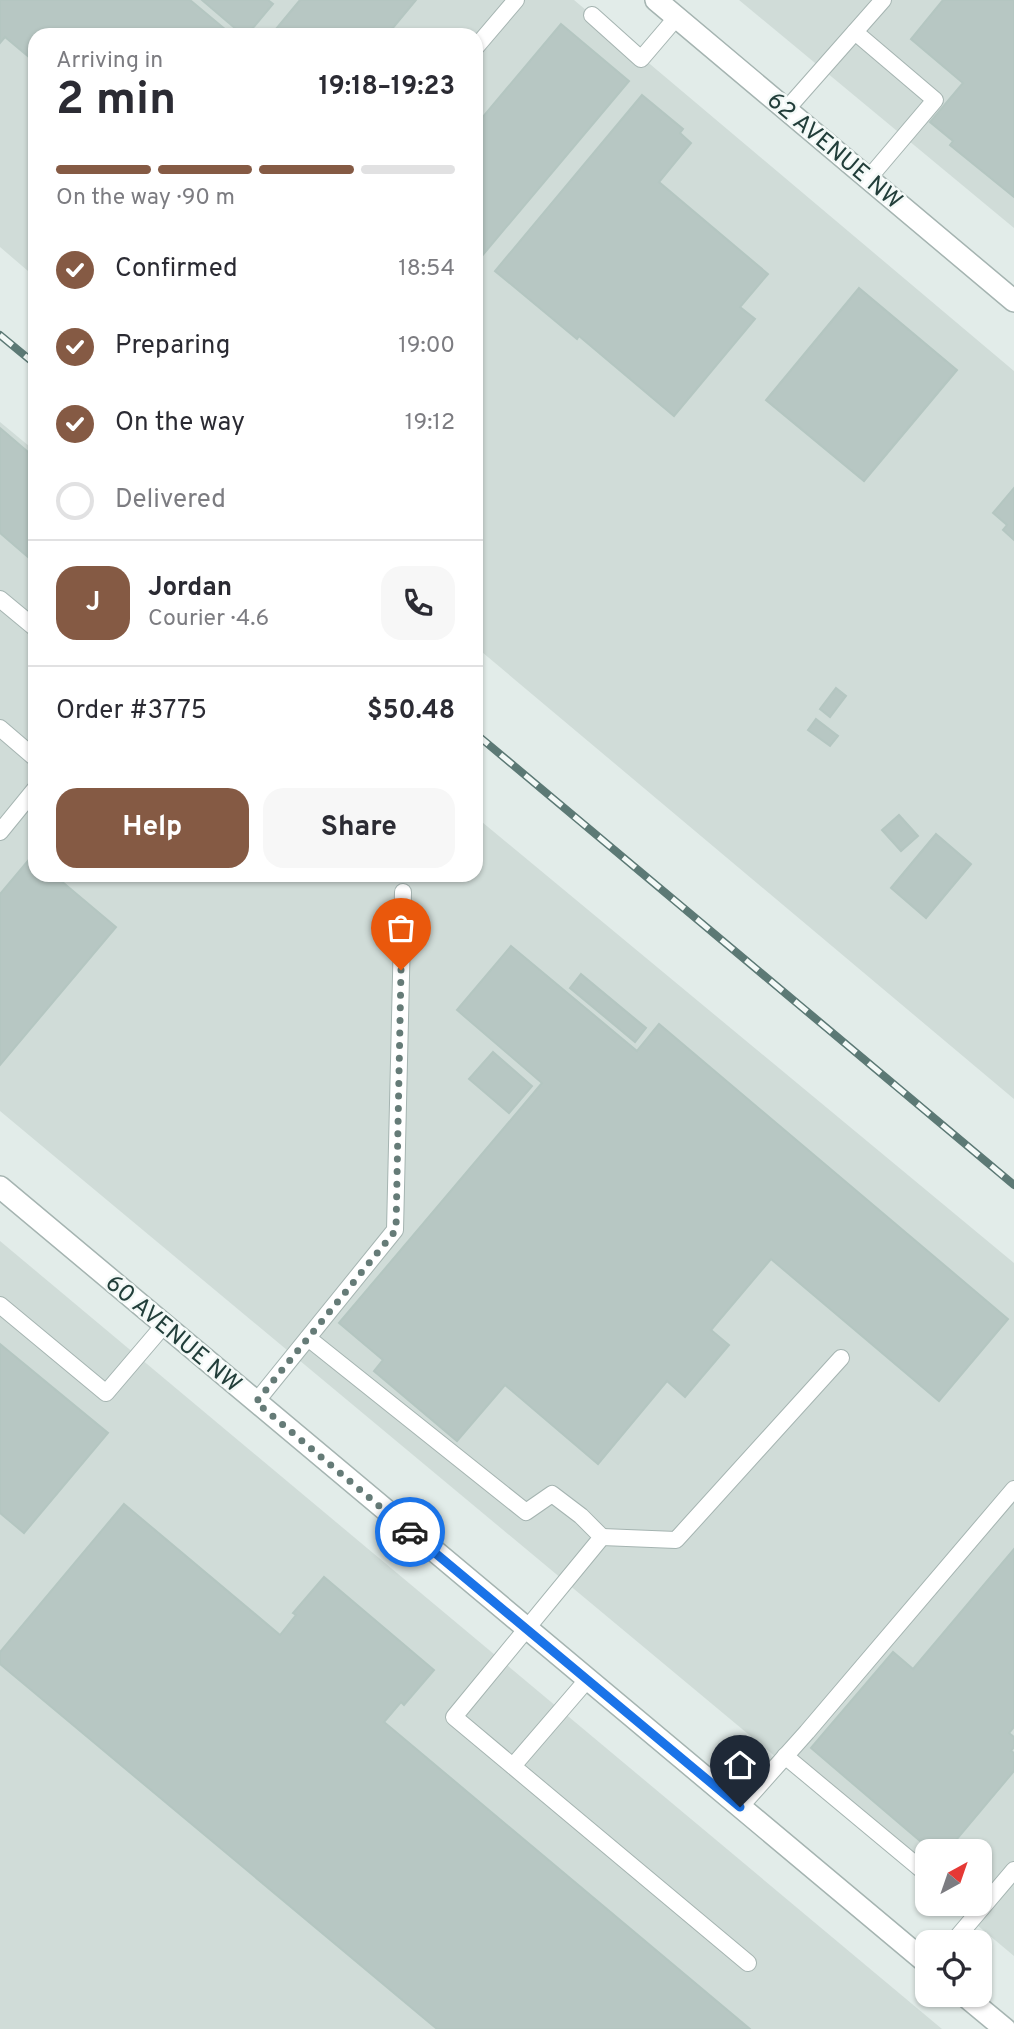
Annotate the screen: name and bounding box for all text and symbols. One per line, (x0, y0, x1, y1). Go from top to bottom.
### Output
text: Arriving in (56, 47, 163, 76)
text: 19:18–19:23 (318, 71, 455, 104)
text: 2 min (56, 72, 176, 131)
street label: 62 AVENUE NW (760, 86, 908, 217)
text: On the way · 90 m (56, 184, 235, 213)
icon: check (56, 251, 94, 289)
text: Confirmed (115, 253, 238, 286)
text: 18:54 (398, 255, 455, 284)
icon: check (56, 328, 94, 366)
text: Preparing (115, 330, 230, 363)
text: 19:00 (398, 332, 455, 361)
icon: check (56, 405, 94, 443)
text: On the way (115, 407, 245, 440)
text: 19:12 (405, 409, 455, 438)
text: Delivered (115, 484, 226, 517)
button: phone (381, 566, 455, 640)
text: Jordan (148, 572, 232, 605)
text: J (86, 587, 100, 620)
text: Courier · 4.6 (148, 605, 269, 634)
text: Order #3775 (56, 695, 207, 728)
text: $50.48 (367, 695, 455, 728)
button: Help (56, 788, 249, 868)
button: Share (263, 788, 455, 868)
pin (371, 898, 431, 970)
icon: bag (382, 909, 420, 947)
street label: 60 AVENUE NW (99, 1269, 247, 1400)
courier (375, 1497, 445, 1567)
icon: car (391, 1513, 429, 1551)
pin (710, 1735, 770, 1807)
icon: home (721, 1746, 759, 1784)
north arrow (915, 1839, 992, 1916)
map controls (915, 1839, 992, 2007)
button: locate (915, 1930, 992, 2007)

